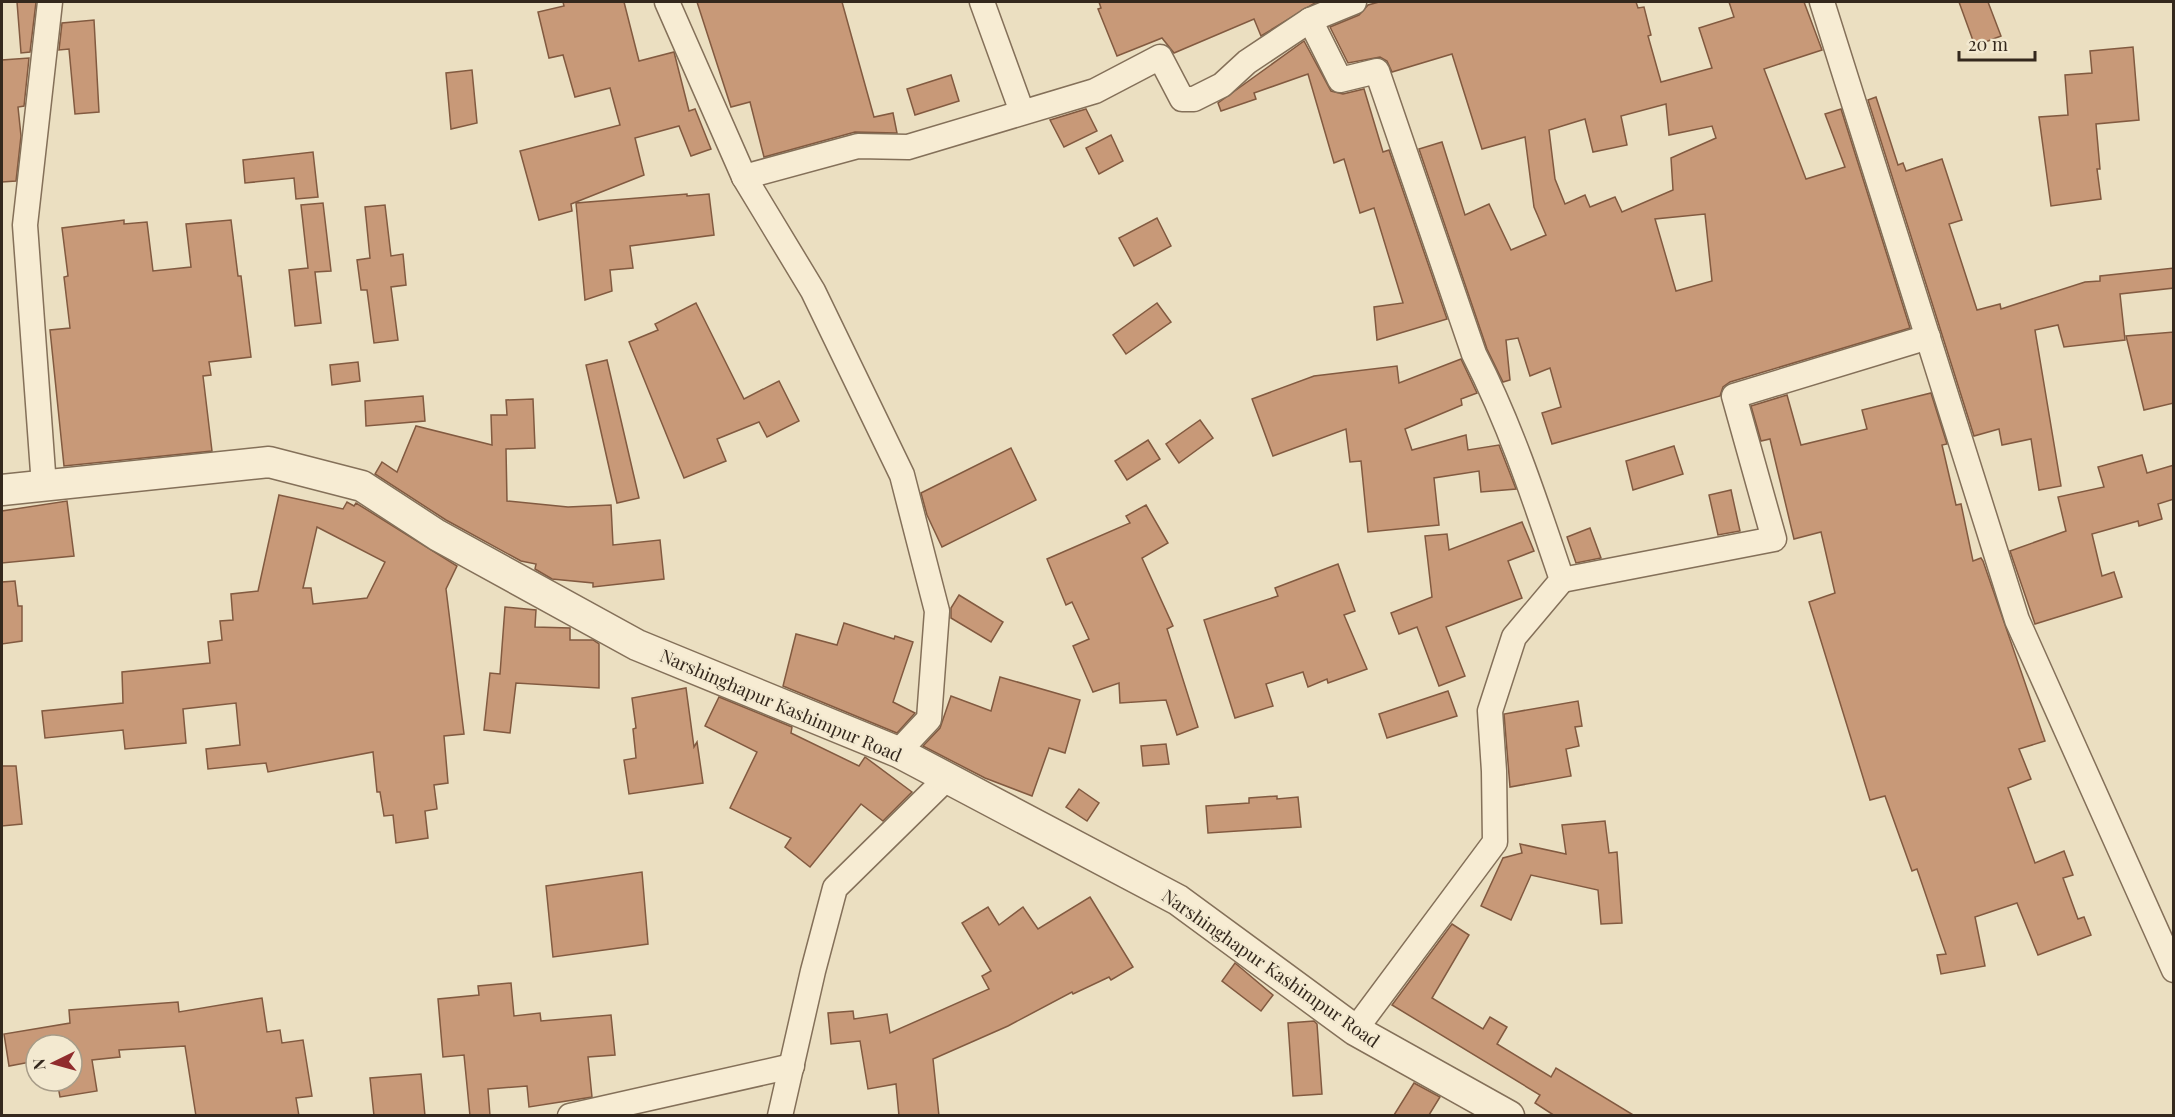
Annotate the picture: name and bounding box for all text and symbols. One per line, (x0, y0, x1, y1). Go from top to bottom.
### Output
scale bar (1959, 24, 2036, 62)
text: 20 m (1968, 32, 2008, 56)
street label: Narshinghapur Kashimpur Road (656, 643, 906, 767)
street label: Narshinghapur Kashimpur Road (1157, 883, 1385, 1053)
north arrow (24, 1033, 84, 1093)
text: N (28, 1057, 50, 1071)

